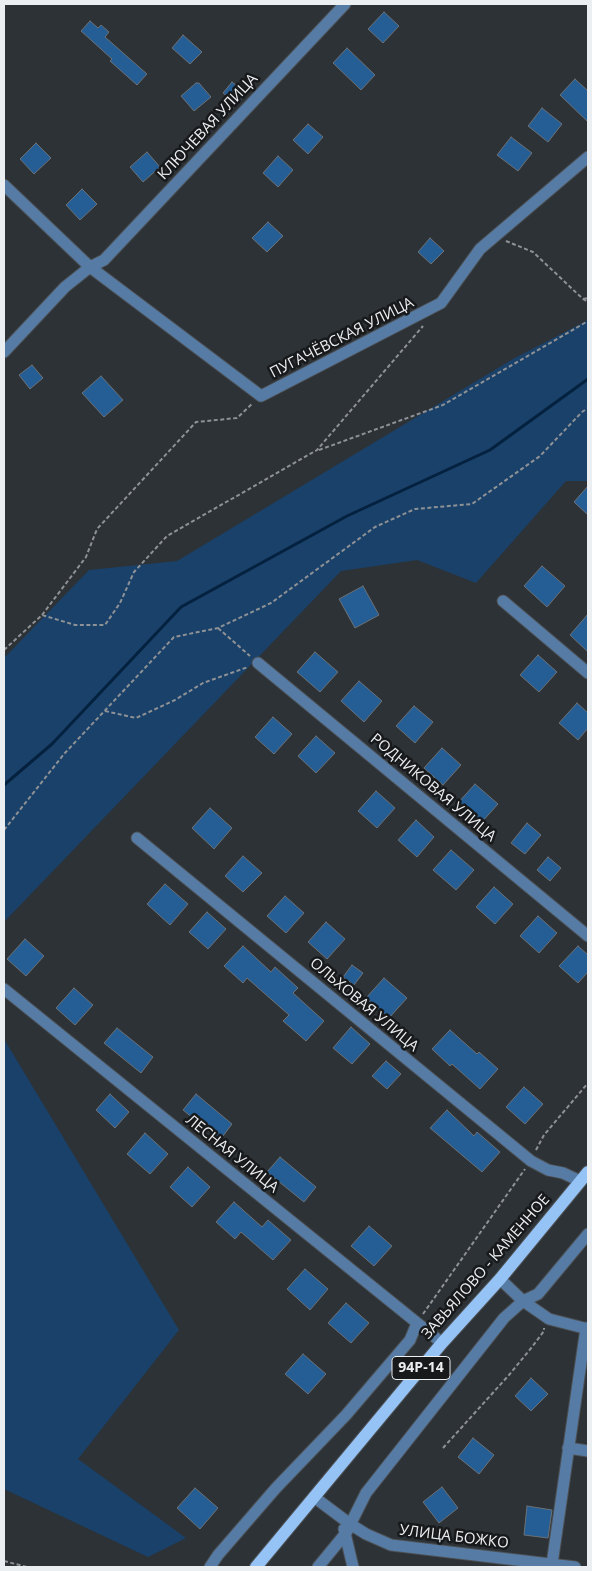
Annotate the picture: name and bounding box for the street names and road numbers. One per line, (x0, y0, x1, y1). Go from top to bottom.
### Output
street label: КЛЮЧЕВАЯ УЛИЦА (154, 70, 262, 184)
street label: ПУГАЧЁВСКАЯ УЛИЦА (267, 294, 417, 382)
street label: РОДНИКОВАЯ УЛИЦА (366, 730, 500, 846)
street label: ОЛЬХОВАЯ УЛИЦА (306, 954, 422, 1056)
street label: ЛЕСНАЯ УЛИЦА (182, 1111, 282, 1197)
street label: ЗАВЬЯЛОВО - КАМЕННОЕ (418, 1191, 554, 1343)
road number: 94Р-14 (392, 1356, 450, 1380)
street label: УЛИЦА БОЖКО (398, 1521, 510, 1553)

